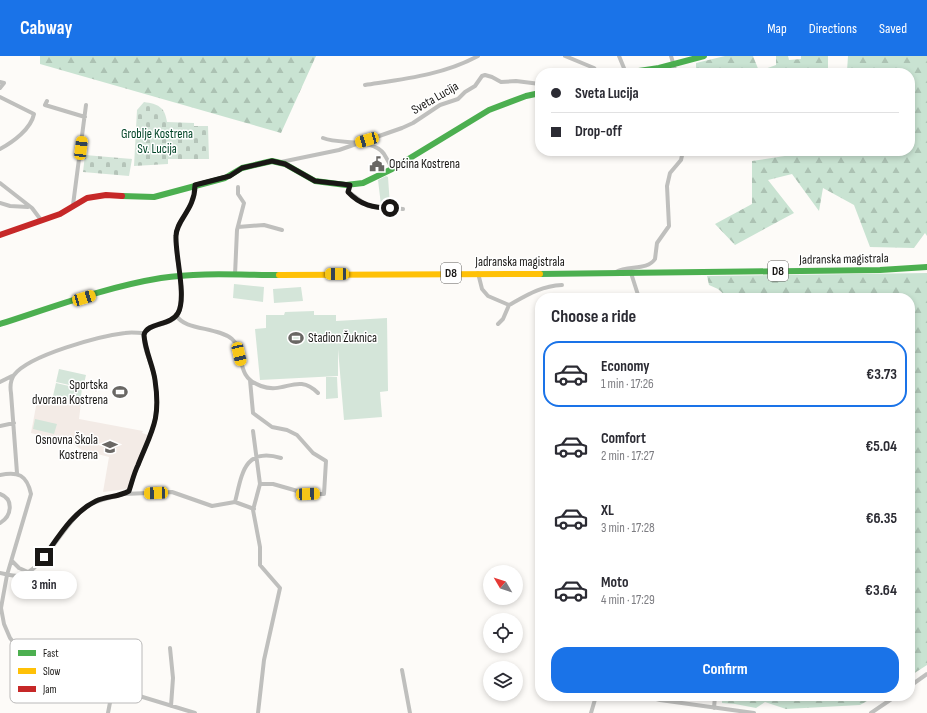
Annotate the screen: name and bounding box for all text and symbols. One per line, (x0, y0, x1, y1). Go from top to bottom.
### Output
text: Cabway (20, 17, 72, 40)
text: Map (767, 20, 787, 37)
text: Directions (809, 20, 857, 37)
text: Saved (879, 20, 907, 37)
street label: Sveta Lucija (409, 78, 461, 118)
text: Sveta Lucija (575, 84, 639, 103)
text: Drop-off (575, 122, 622, 141)
park label: Groblje Kostrena Sv. Lucija (121, 126, 193, 157)
car (354, 131, 380, 149)
car (74, 135, 88, 161)
public building icon: Općina Kostrena (368, 155, 386, 173)
place label: Općina Kostrena (389, 156, 460, 172)
route start (381, 199, 399, 217)
street label: Jadranska magistrala (798, 250, 889, 268)
street label: Jadranska magistrala (474, 254, 565, 270)
road number: D8 (768, 261, 788, 281)
road number: D8 (441, 263, 461, 283)
car (325, 268, 349, 280)
car (71, 289, 97, 307)
text: Choose a ride (551, 306, 636, 327)
sports icon: Stadion Žuknica (287, 329, 305, 347)
place label: Stadion Žuknica (308, 330, 377, 346)
car (230, 341, 248, 367)
icon: car (553, 356, 589, 392)
text: Economy (601, 357, 650, 376)
text: €3.73 (866, 365, 897, 384)
text: 1 min · 17:26 (601, 376, 654, 392)
place label: Sportska dvorana Kostrena (32, 377, 108, 408)
sports icon: Sportska dvorana Kostrena (111, 383, 129, 401)
icon: car (553, 428, 589, 464)
text: Comfort (601, 429, 646, 448)
place label: Osnovna Škola Kostrena (35, 431, 98, 463)
text: €5.04 (865, 437, 897, 456)
school or university icon: Osnovna Škola Kostrena (101, 438, 119, 456)
text: 2 min · 17:27 (601, 448, 654, 464)
car (144, 487, 168, 499)
car (296, 488, 320, 500)
icon: car (553, 500, 589, 536)
text: XL (601, 501, 614, 520)
text: €6.35 (866, 509, 897, 528)
text: 3 min · 17:28 (601, 520, 655, 536)
route end (35, 548, 53, 566)
north arrow (483, 565, 523, 605)
map controls (483, 565, 523, 701)
callout: 3 min (11, 571, 77, 599)
icon: car (553, 572, 589, 608)
text: Moto (601, 573, 628, 592)
text: 3 min (32, 577, 56, 593)
text: €3.64 (865, 581, 897, 600)
text: 4 min · 17:29 (601, 592, 655, 608)
button: locate (483, 613, 523, 653)
legend (10, 639, 142, 703)
text: Fast (43, 647, 59, 660)
button: Confirm (551, 647, 899, 693)
button: layers (483, 661, 523, 701)
text: Slow (43, 665, 60, 678)
text: Jam (42, 683, 57, 696)

